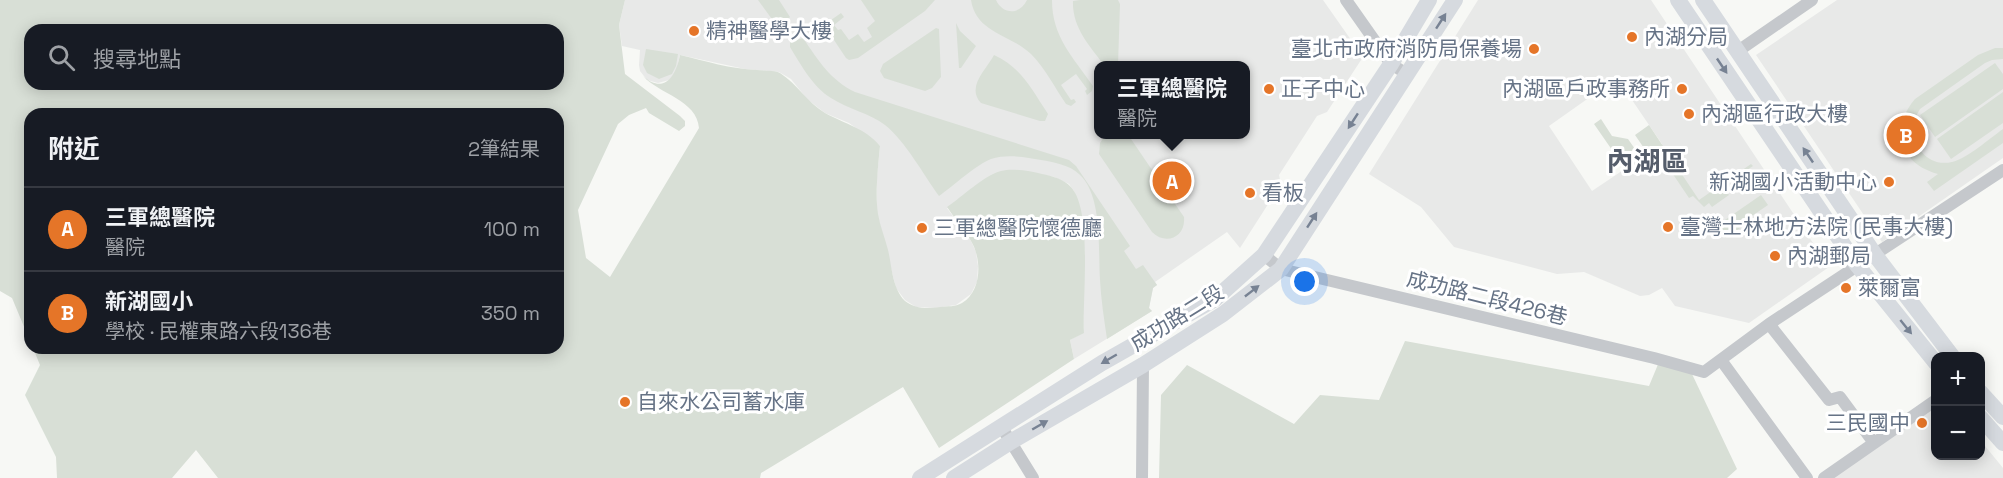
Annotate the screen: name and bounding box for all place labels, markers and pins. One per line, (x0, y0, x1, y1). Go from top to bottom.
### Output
place label: 精神醫學大樓 (706, 17, 832, 44)
place label: 內湖分局 (1644, 23, 1728, 50)
marker: 精神醫學大樓 (687, 24, 701, 38)
marker: 內湖分局 (1625, 30, 1639, 44)
place label: 臺北市政府消防局保養場 (1291, 35, 1522, 62)
marker: 臺北市政府消防局保養場 (1527, 42, 1541, 56)
place label: 正子中心 (1281, 75, 1365, 102)
place label: 內湖區戶政事務所 (1502, 75, 1670, 102)
marker: 正子中心 (1262, 82, 1276, 96)
marker: 內湖區戶政事務所 (1675, 82, 1689, 96)
place label: 內湖區行政大樓 (1701, 100, 1848, 127)
marker: 內湖區行政大樓 (1682, 107, 1696, 121)
pin: B (1886, 112, 1926, 158)
pin: A (1152, 158, 1192, 204)
place label: 新湖國小活動中心 (1709, 168, 1877, 195)
marker: 新湖國小活動中心 (1882, 175, 1896, 189)
place label: 看板 (1262, 179, 1304, 206)
marker: 看板 (1243, 186, 1257, 200)
place label: 臺灣士林地方法院 (民事大樓) (1680, 213, 1953, 240)
place label: 三軍總醫院懷德廳 (934, 214, 1102, 241)
marker: 臺灣士林地方法院 (民事大樓) (1661, 220, 1675, 234)
marker: 三軍總醫院懷德廳 (915, 221, 929, 235)
place label: 內湖郵局 (1787, 242, 1871, 269)
marker: 內湖郵局 (1768, 249, 1782, 263)
place label: 萊爾富 (1858, 274, 1921, 301)
marker: 萊爾富 (1839, 281, 1853, 295)
place label: 自來水公司蓄水庫 (637, 388, 805, 415)
marker: 自來水公司蓄水庫 (618, 395, 632, 409)
place label: 三民國中 (1826, 409, 1910, 436)
marker: 三民國中 (1915, 416, 1929, 430)

